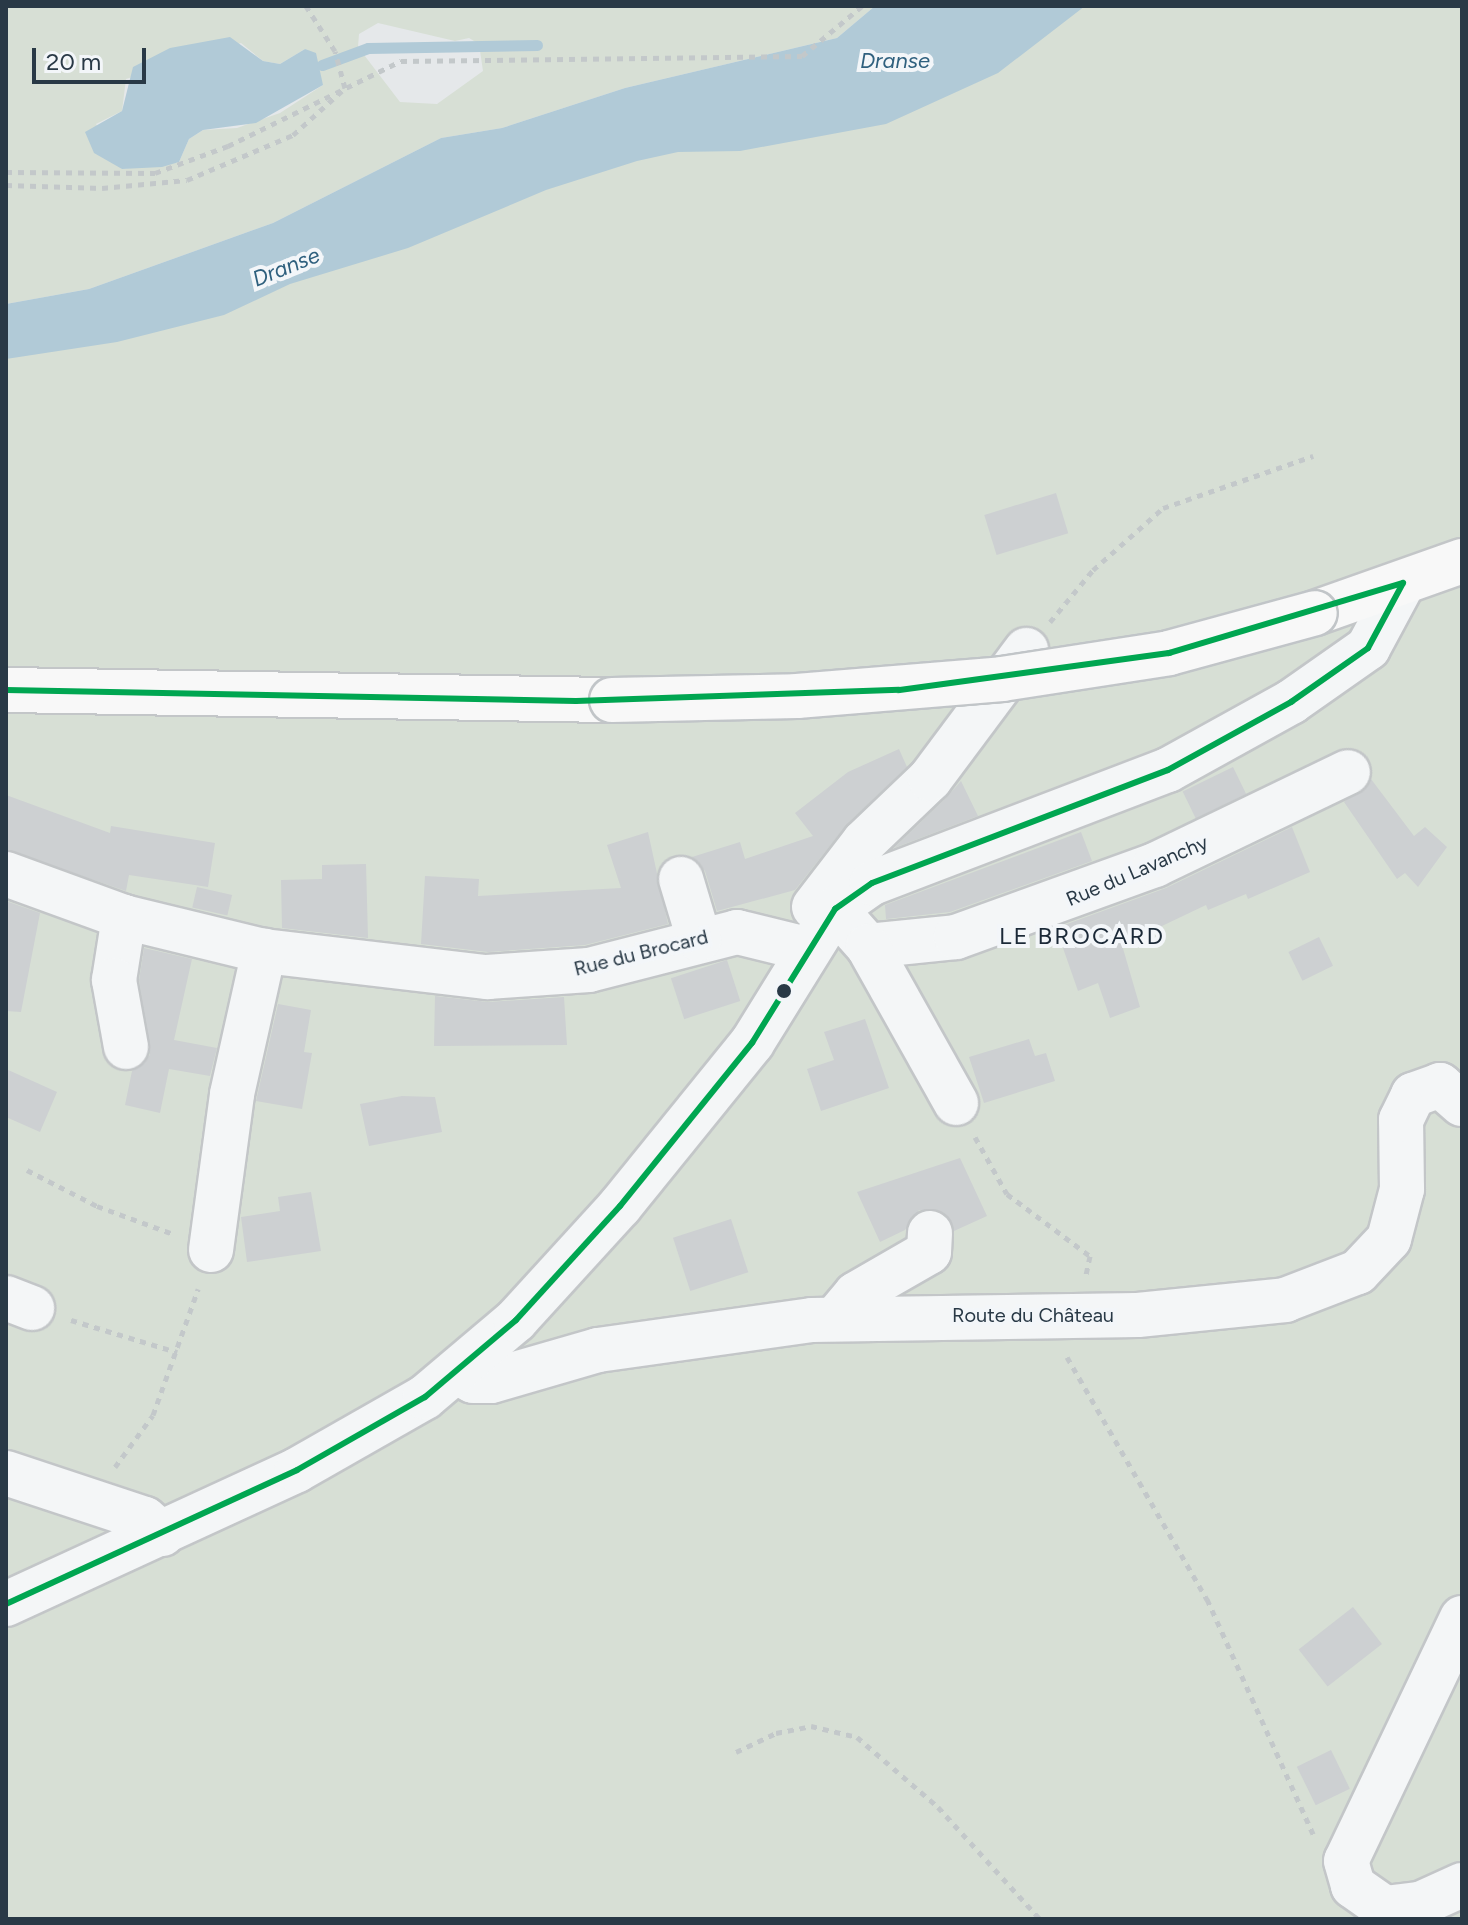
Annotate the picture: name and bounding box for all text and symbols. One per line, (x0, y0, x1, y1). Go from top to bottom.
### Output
scale bar (36, 32, 150, 82)
text: 20 m (46, 47, 101, 76)
water label: Dranse (860, 48, 930, 74)
water label: Dranse (249, 242, 323, 292)
street label: Rue du Lavanchy (1062, 830, 1212, 912)
district label: LE BROCARD (999, 922, 1165, 950)
street label: Rue du Brocard (571, 925, 711, 981)
unlabelled marker (776, 983, 792, 999)
street label: Route du Château (952, 1303, 1114, 1327)

